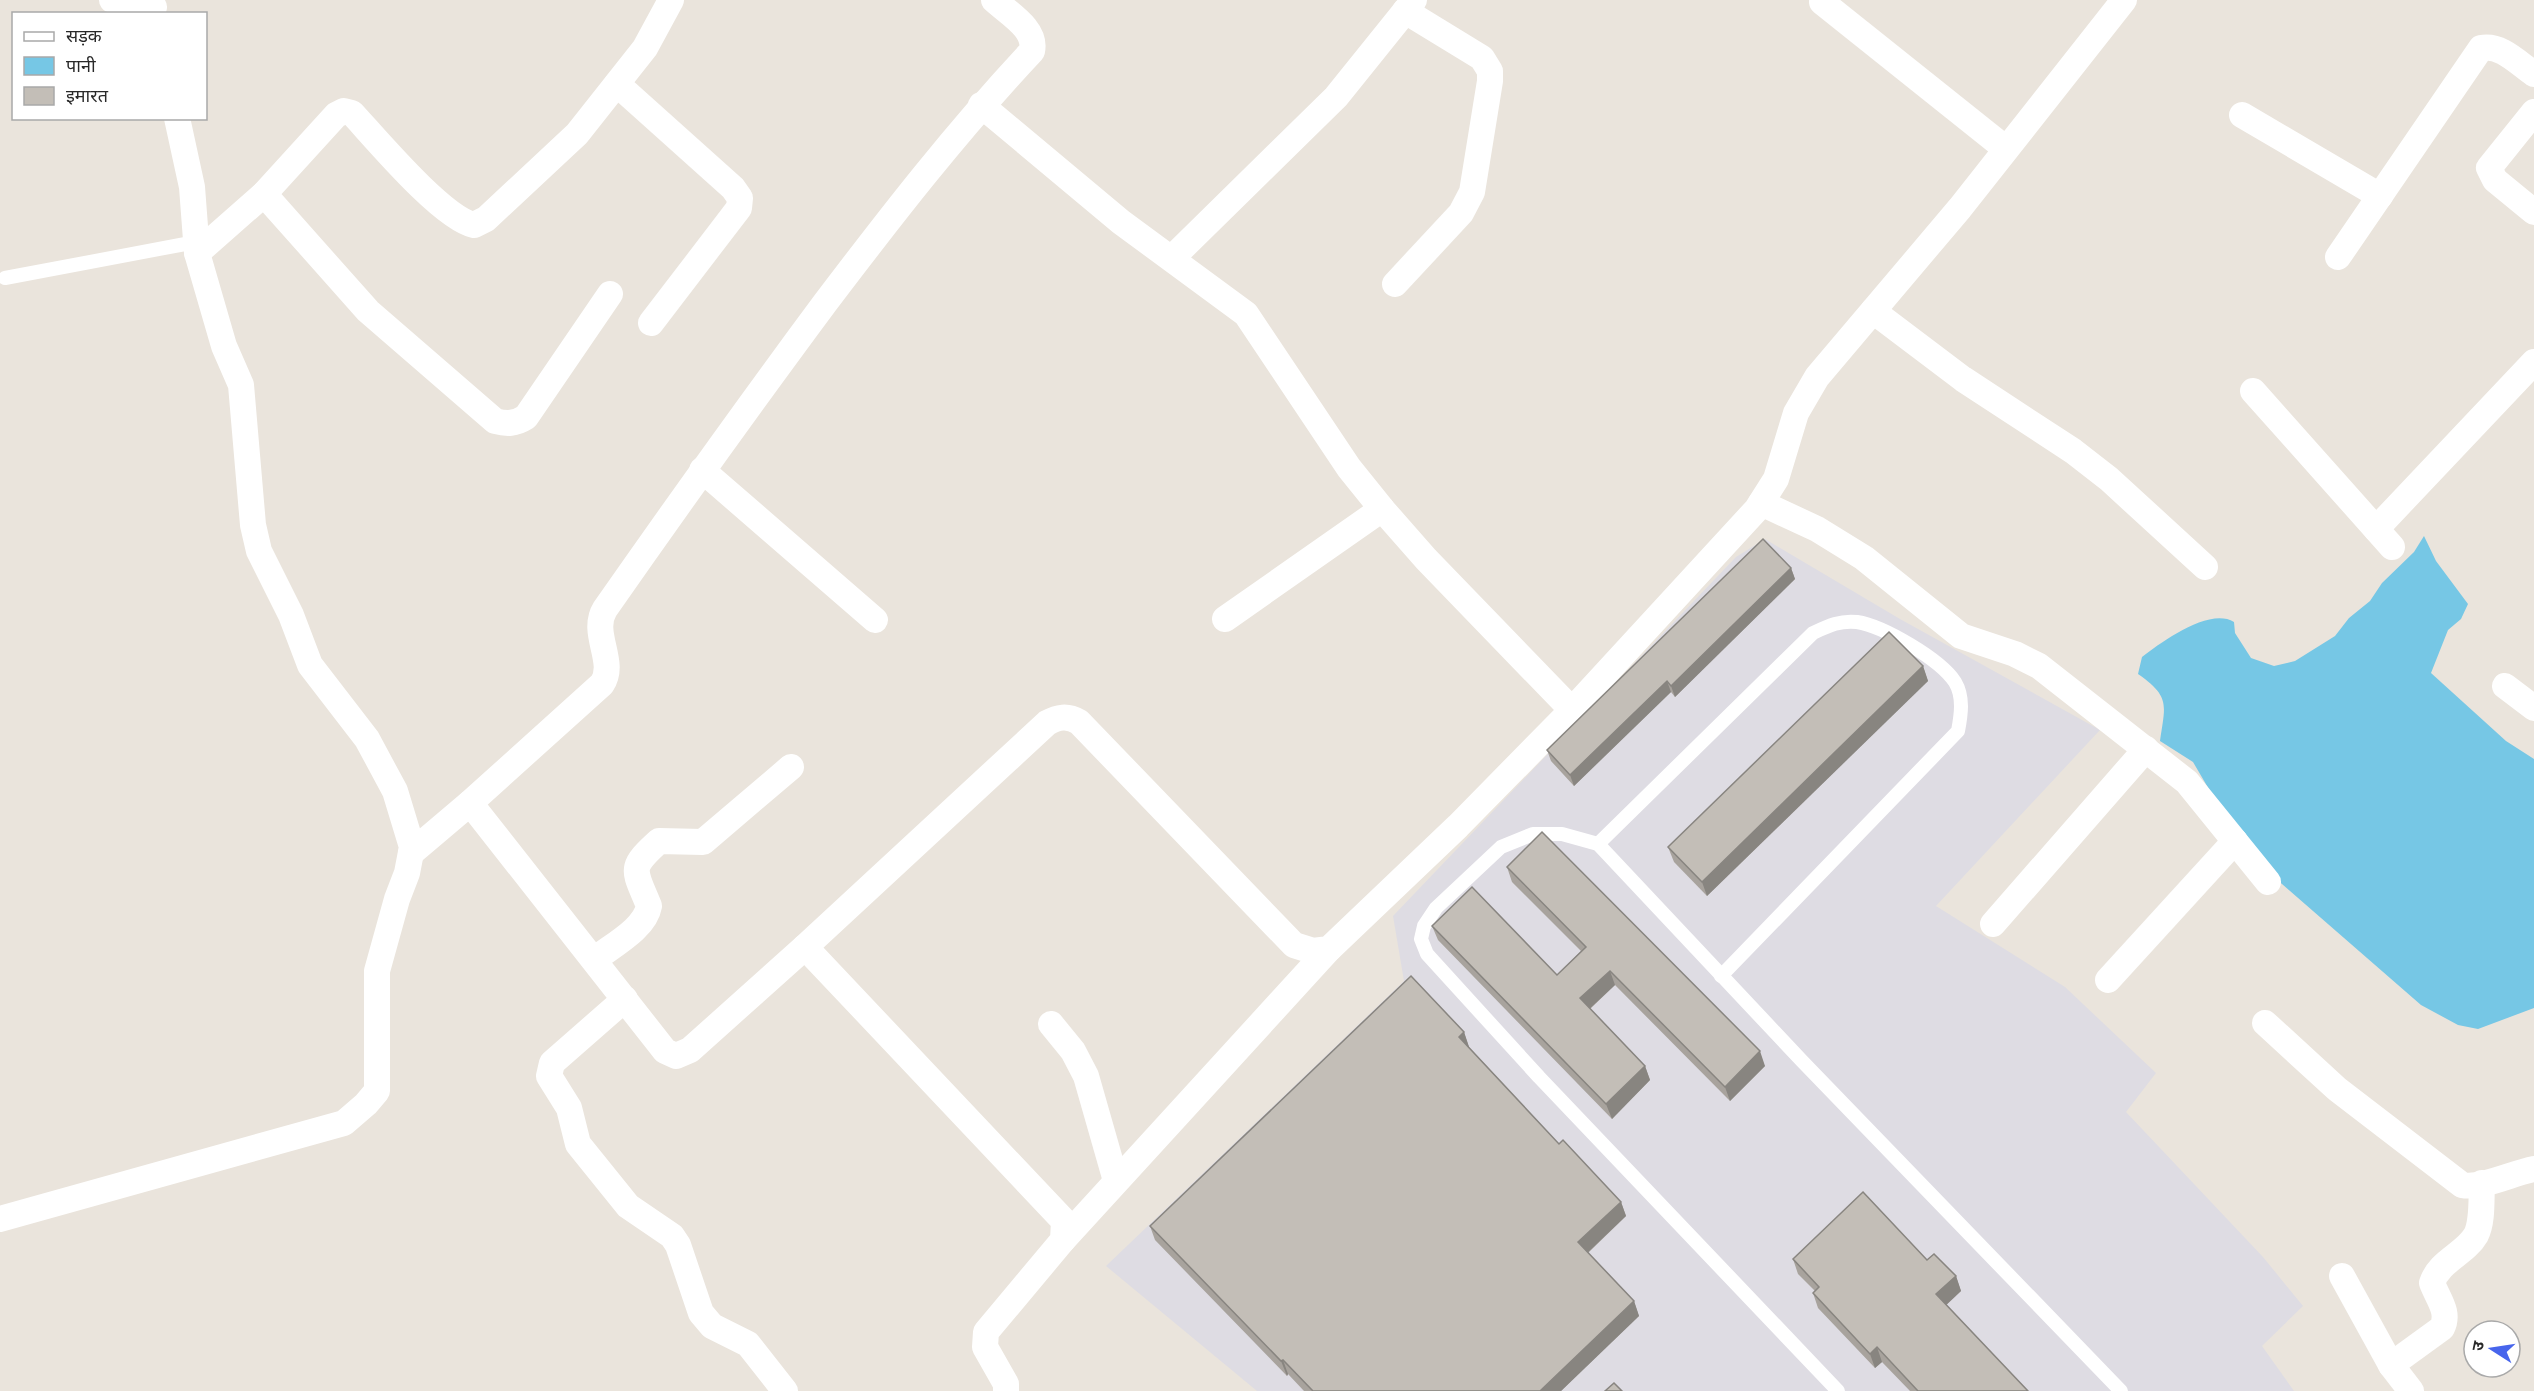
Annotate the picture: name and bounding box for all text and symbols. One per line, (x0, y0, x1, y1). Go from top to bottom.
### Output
legend (12, 12, 207, 120)
text: सड़क (66, 23, 103, 49)
text: पानी (66, 53, 96, 79)
text: इमारत (66, 83, 109, 109)
north arrow (2462, 1319, 2522, 1379)
text: उ (2466, 1338, 2490, 1353)

